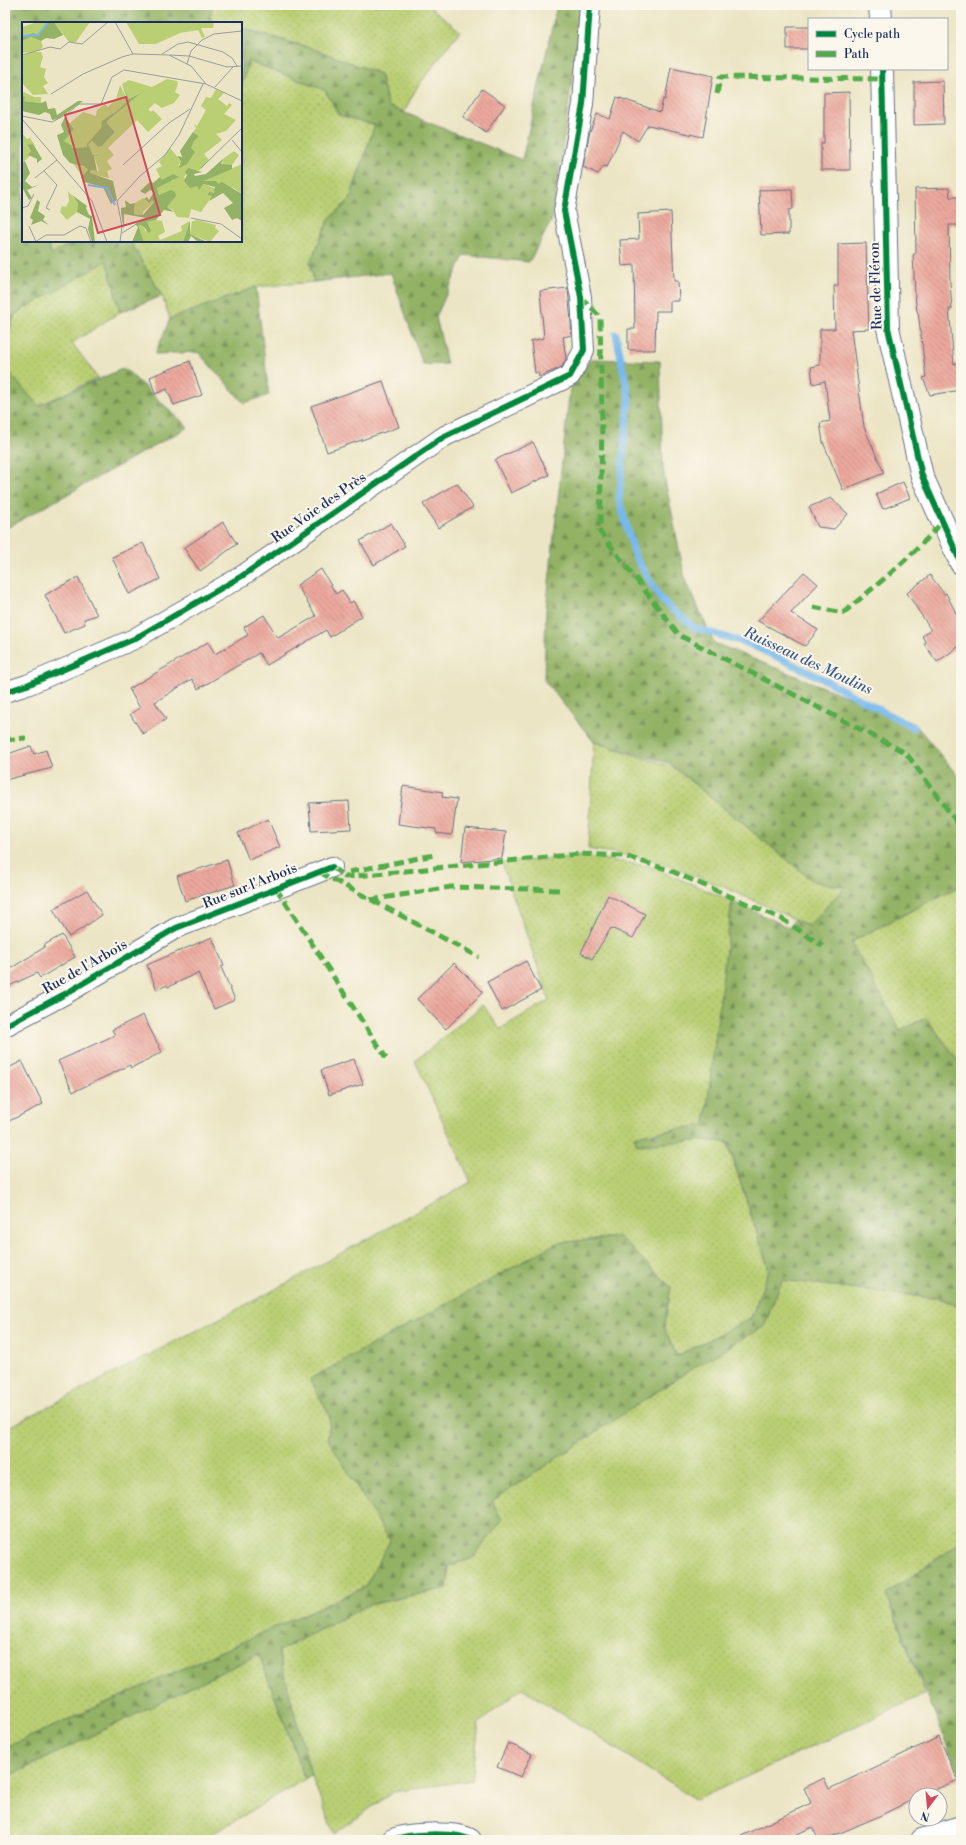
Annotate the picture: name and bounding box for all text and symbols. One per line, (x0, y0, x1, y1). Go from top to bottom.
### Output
legend (808, 18, 948, 70)
inset map (22, 22, 242, 242)
text: Cycle path (844, 27, 900, 42)
text: Path (844, 47, 869, 62)
street label: Rue de Fléron (865, 241, 887, 330)
street label: Rue Voie des Près (268, 469, 370, 547)
water label: Ruisseau des Moulins (740, 622, 876, 699)
street label: Rue sur l'Arbois (200, 859, 300, 913)
street label: Rue de l'Arbois (39, 935, 131, 999)
north arrow (908, 1787, 948, 1827)
text: N (919, 1808, 932, 1824)

